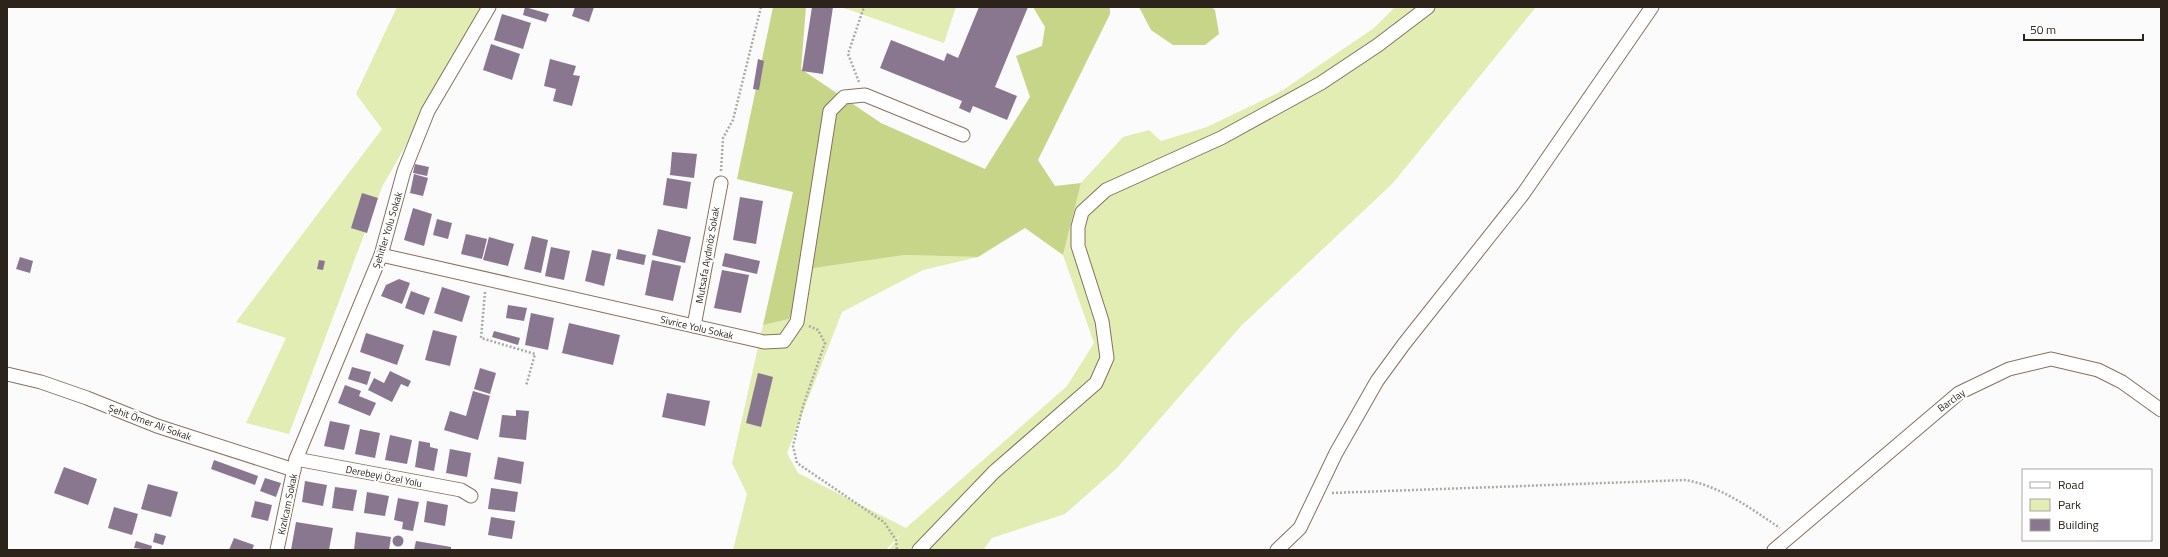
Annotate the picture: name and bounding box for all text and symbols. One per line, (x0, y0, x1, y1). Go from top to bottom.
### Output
scale bar (2024, 16, 2143, 42)
text: 50 m (2030, 20, 2056, 39)
street label: Şehitler Yolu Sokak (369, 190, 406, 270)
street label: Mutsafa Aydınöz Sokak (692, 205, 723, 305)
street label: Sivrice Yolu Sokak (659, 312, 735, 343)
street label: Barclay (1934, 385, 1968, 416)
street label: Şehit Ömer Ali Sokak (106, 400, 194, 445)
street label: Derebeyi Özel Yolu (344, 462, 423, 491)
legend (2022, 469, 2152, 541)
street label: Kızılcam Sokak (274, 472, 301, 536)
text: Road (2058, 475, 2084, 494)
text: Park (2058, 495, 2081, 514)
text: Building (2058, 515, 2099, 534)

